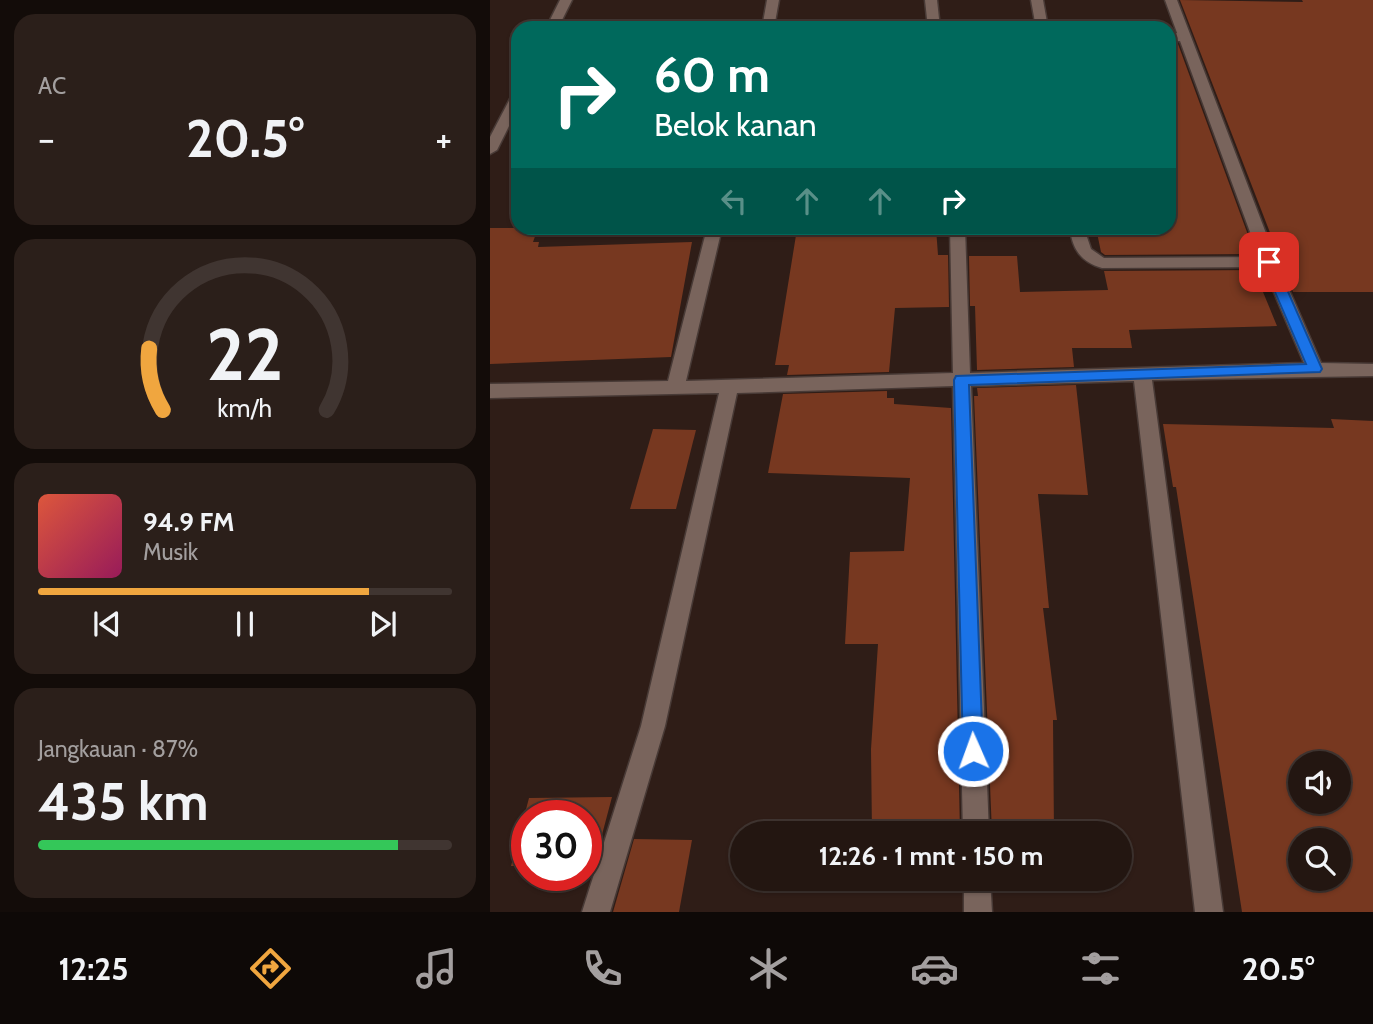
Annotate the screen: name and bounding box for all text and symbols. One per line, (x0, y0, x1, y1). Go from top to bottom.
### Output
text: 60 m (654, 45, 770, 104)
icon: right (539, 49, 630, 140)
text: AC (38, 72, 66, 100)
text: Belok kanan (654, 105, 817, 144)
text: 20.5° (186, 107, 304, 170)
text: − (38, 115, 55, 162)
text: + (435, 115, 452, 162)
icon: left (715, 182, 753, 220)
icon: ahead (788, 182, 826, 220)
icon: ahead (861, 182, 899, 220)
icon: right (934, 182, 972, 220)
pin (1239, 232, 1299, 292)
icon: arrive (1250, 243, 1288, 281)
text: 22 (206, 310, 284, 398)
text: km/h (218, 393, 272, 423)
text: 94.9 FM (143, 506, 235, 538)
text: Musik (143, 538, 198, 566)
icon: previous (88, 605, 126, 643)
icon: pause (226, 605, 264, 643)
icon: next (364, 605, 402, 643)
position arrow (936, 714, 1010, 788)
text: Jangkauan · 87% (38, 735, 198, 763)
map controls (1288, 751, 1351, 891)
button: sound (1288, 751, 1351, 814)
text: 435 km (38, 770, 208, 833)
speed limit sign: 30 (511, 800, 602, 891)
button: search (1288, 828, 1351, 891)
text: 12:26 · 1 mnt · 150 m (819, 840, 1043, 872)
icon: directions (246, 944, 295, 993)
icon: music (412, 944, 461, 993)
icon: phone (578, 944, 627, 993)
icon: climate (744, 944, 793, 993)
icon: car (910, 944, 959, 993)
icon: filters (1076, 944, 1125, 993)
text: 12:25 (59, 949, 128, 988)
text: 20.5° (1242, 949, 1314, 988)

